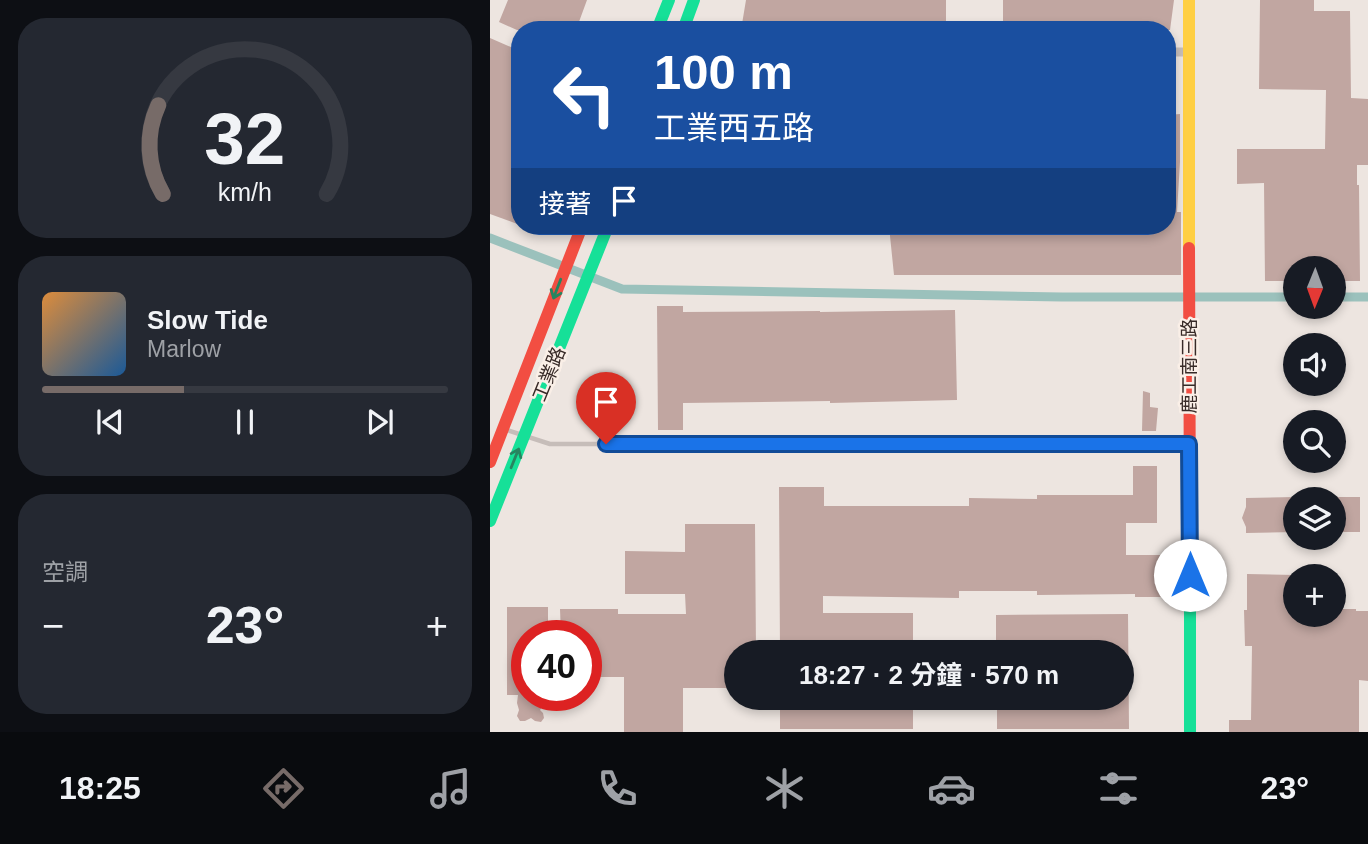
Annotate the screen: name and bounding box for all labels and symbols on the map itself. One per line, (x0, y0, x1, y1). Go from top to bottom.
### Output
north arrow (1283, 256, 1346, 318)
one-way arrow (550, 278, 562, 300)
street label: 鹿工南三路 (1179, 318, 1200, 414)
street label: 工業路 (529, 344, 569, 404)
pin (576, 372, 636, 444)
one-way arrow (510, 448, 523, 469)
position arrow (1153, 538, 1227, 612)
speed limit sign: 40 (511, 620, 602, 711)

